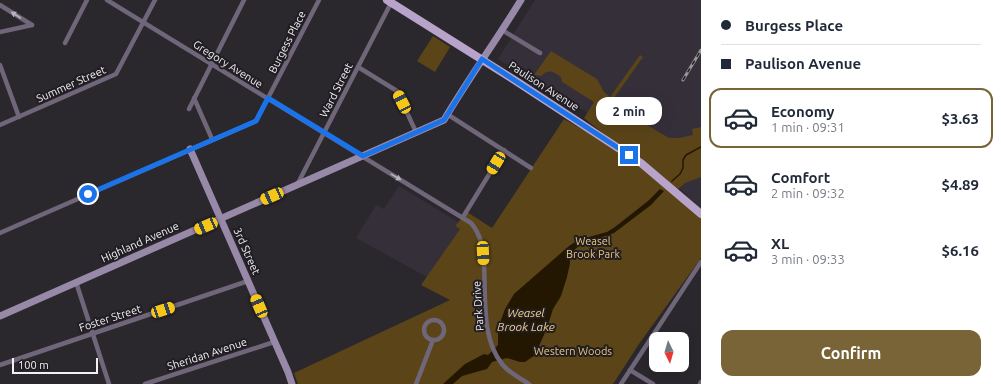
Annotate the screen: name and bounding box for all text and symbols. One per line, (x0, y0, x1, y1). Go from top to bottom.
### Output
street label: Burgess Place (266, 9, 308, 75)
one-way arrow (11, 11, 21, 19)
text: Burgess Place (745, 17, 843, 34)
street label: Gregory Avenue (191, 38, 265, 90)
text: Paulison Avenue (745, 55, 861, 72)
street label: Paulison Avenue (507, 59, 581, 113)
street label: Ward Street (317, 60, 355, 119)
street label: Summer Street (35, 63, 108, 105)
car (391, 89, 413, 115)
callout: 2 min (596, 97, 662, 125)
icon: car (723, 100, 759, 136)
text: Economy (771, 103, 835, 120)
text: 2 min (613, 104, 645, 118)
text: $3.63 (941, 110, 979, 127)
text: 1 min · 09:31 (771, 120, 845, 134)
route end (620, 146, 638, 164)
car (485, 150, 507, 176)
icon: car (723, 166, 759, 202)
text: Comfort (771, 169, 830, 186)
one-way arrow (390, 173, 402, 180)
text: $4.89 (941, 176, 979, 193)
route start (79, 185, 97, 203)
car (259, 186, 285, 206)
text: 2 min · 09:32 (771, 186, 845, 200)
car (193, 216, 219, 236)
street label: Highland Avenue (99, 219, 181, 265)
street label: 3rd Street (231, 226, 263, 277)
icon: car (723, 232, 759, 268)
park label: Weasel Brook Park (566, 235, 620, 260)
text: XL (771, 235, 789, 252)
car (476, 241, 490, 265)
text: $6.16 (941, 242, 979, 259)
text: 3 min · 09:33 (771, 252, 845, 266)
street label: Park Drive (470, 280, 486, 332)
car (249, 293, 269, 319)
car (150, 301, 176, 319)
street label: Foster Street (77, 302, 143, 334)
water label: Weasel Brook Lake (497, 306, 555, 333)
button: Confirm (721, 330, 981, 376)
north arrow (649, 332, 689, 372)
map controls (649, 332, 689, 372)
street label: Sheridan Avenue (166, 335, 248, 373)
park label: Western Woods (534, 345, 612, 357)
scale bar (12, 356, 98, 375)
text: 100 m (18, 359, 49, 371)

